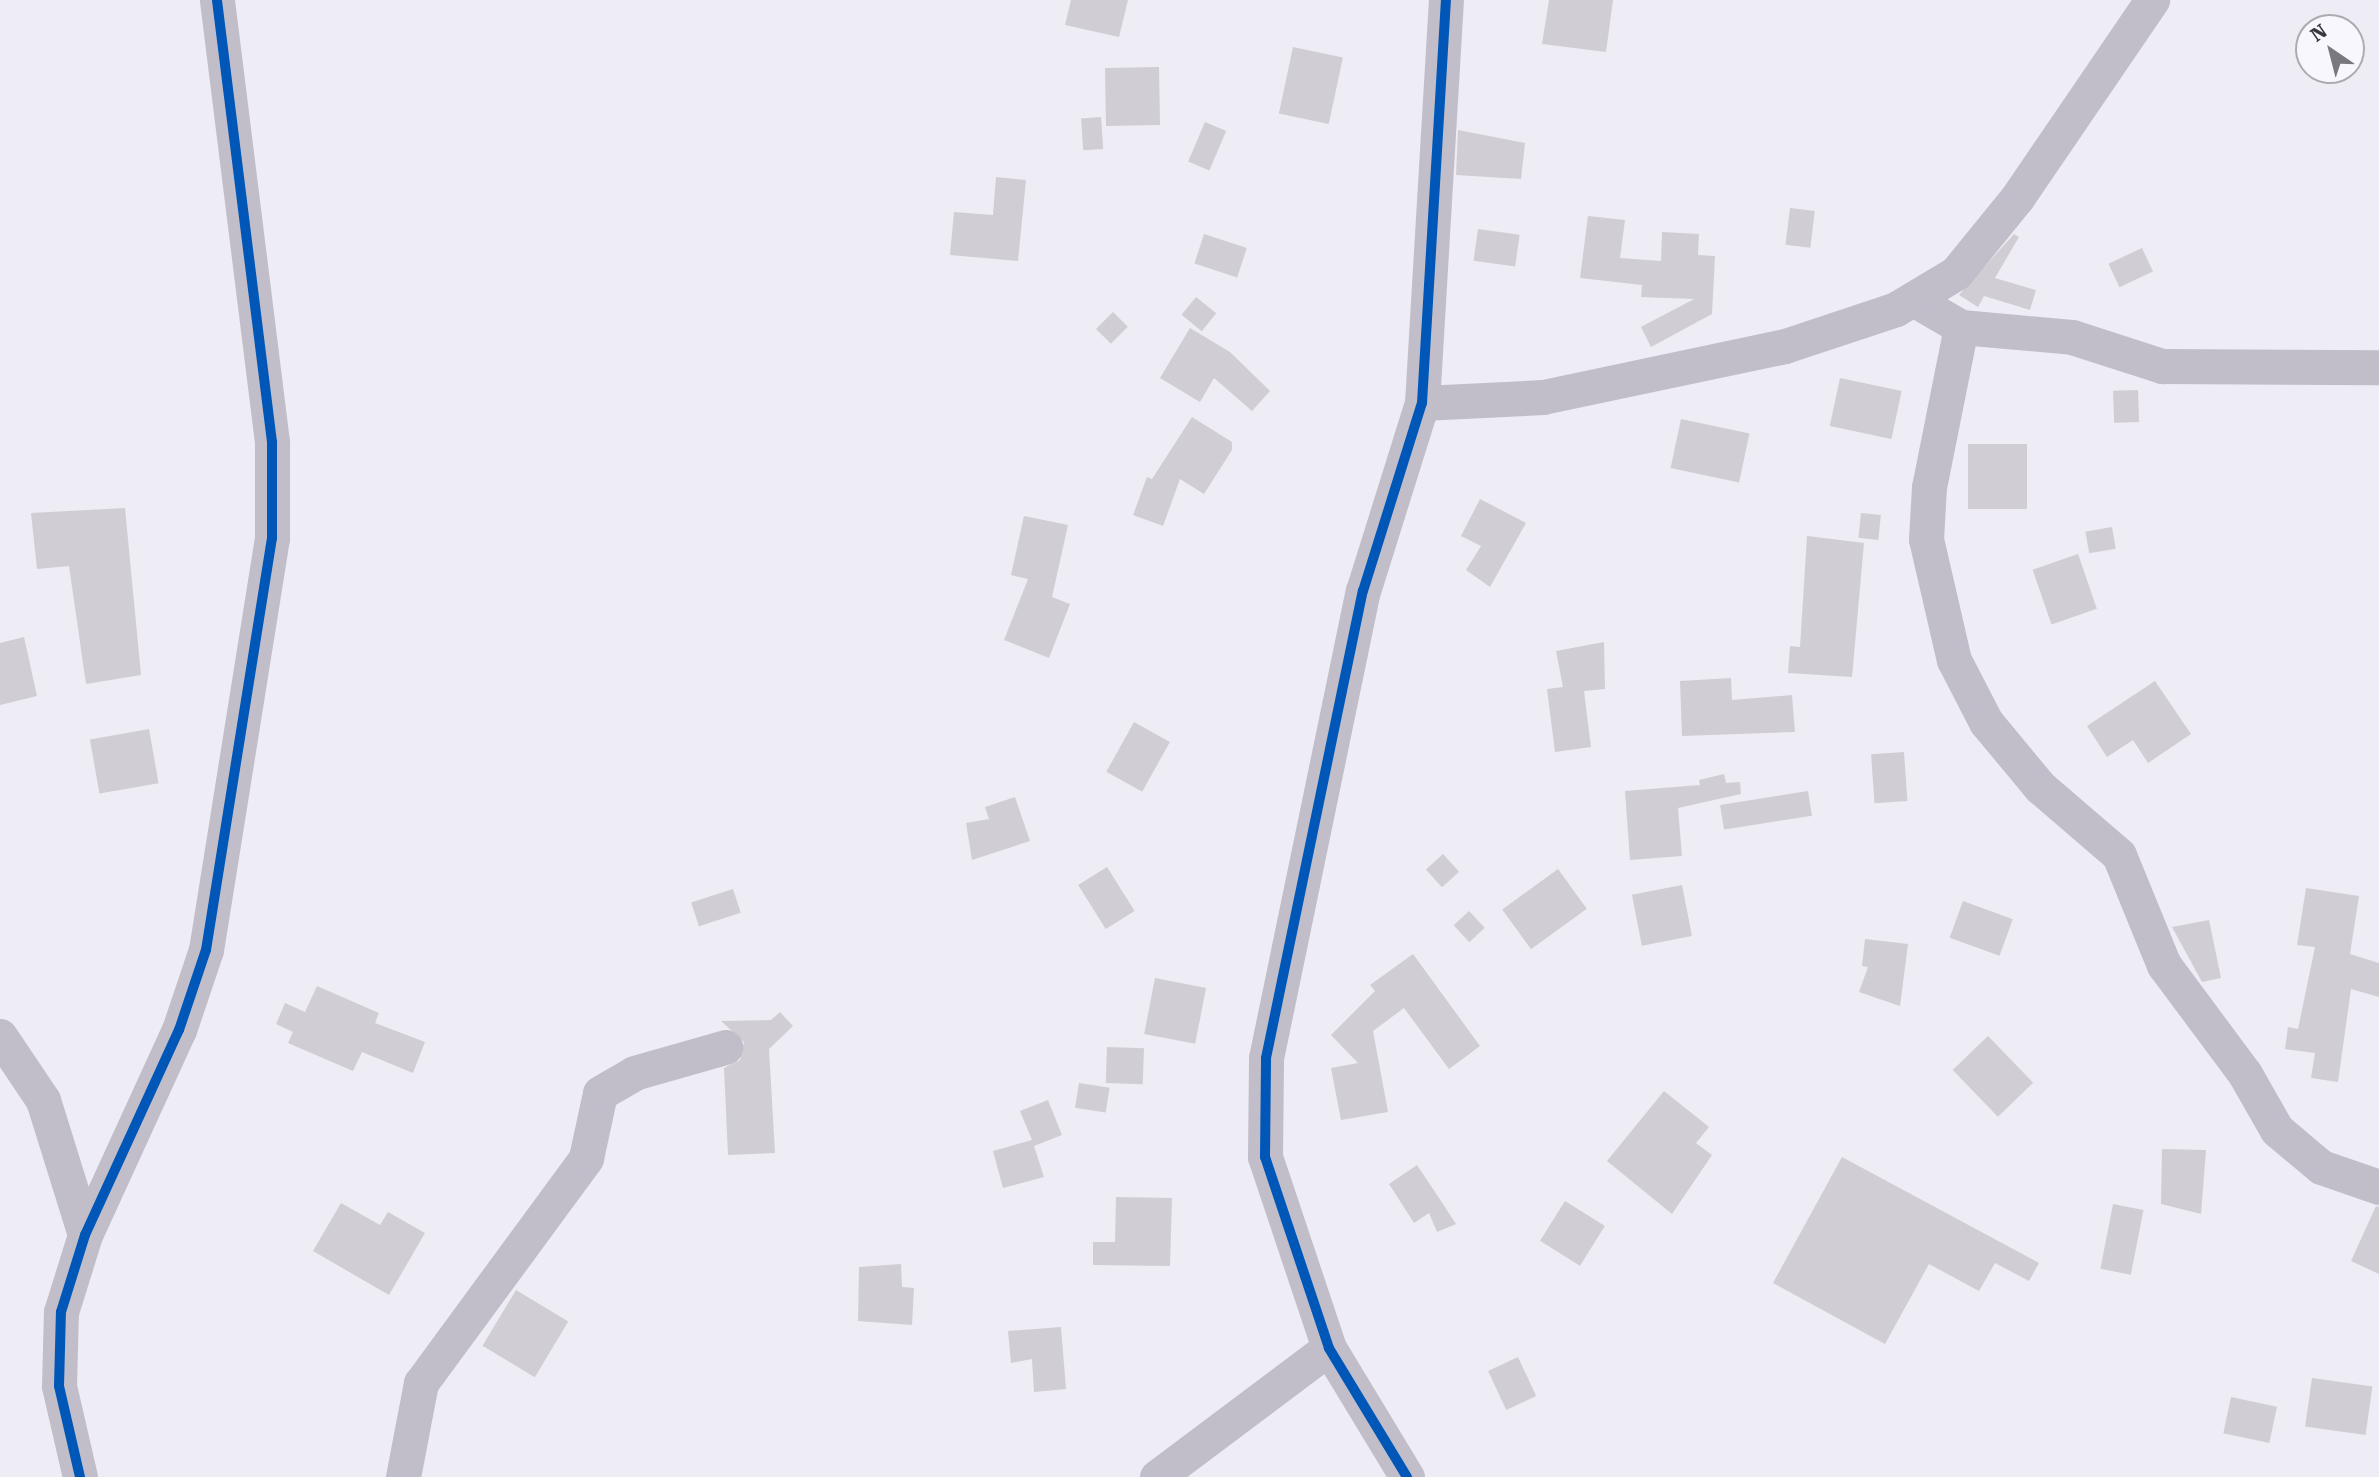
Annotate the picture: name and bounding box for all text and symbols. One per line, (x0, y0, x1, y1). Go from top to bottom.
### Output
north arrow (2295, 14, 2365, 84)
text: N (2306, 19, 2331, 47)

